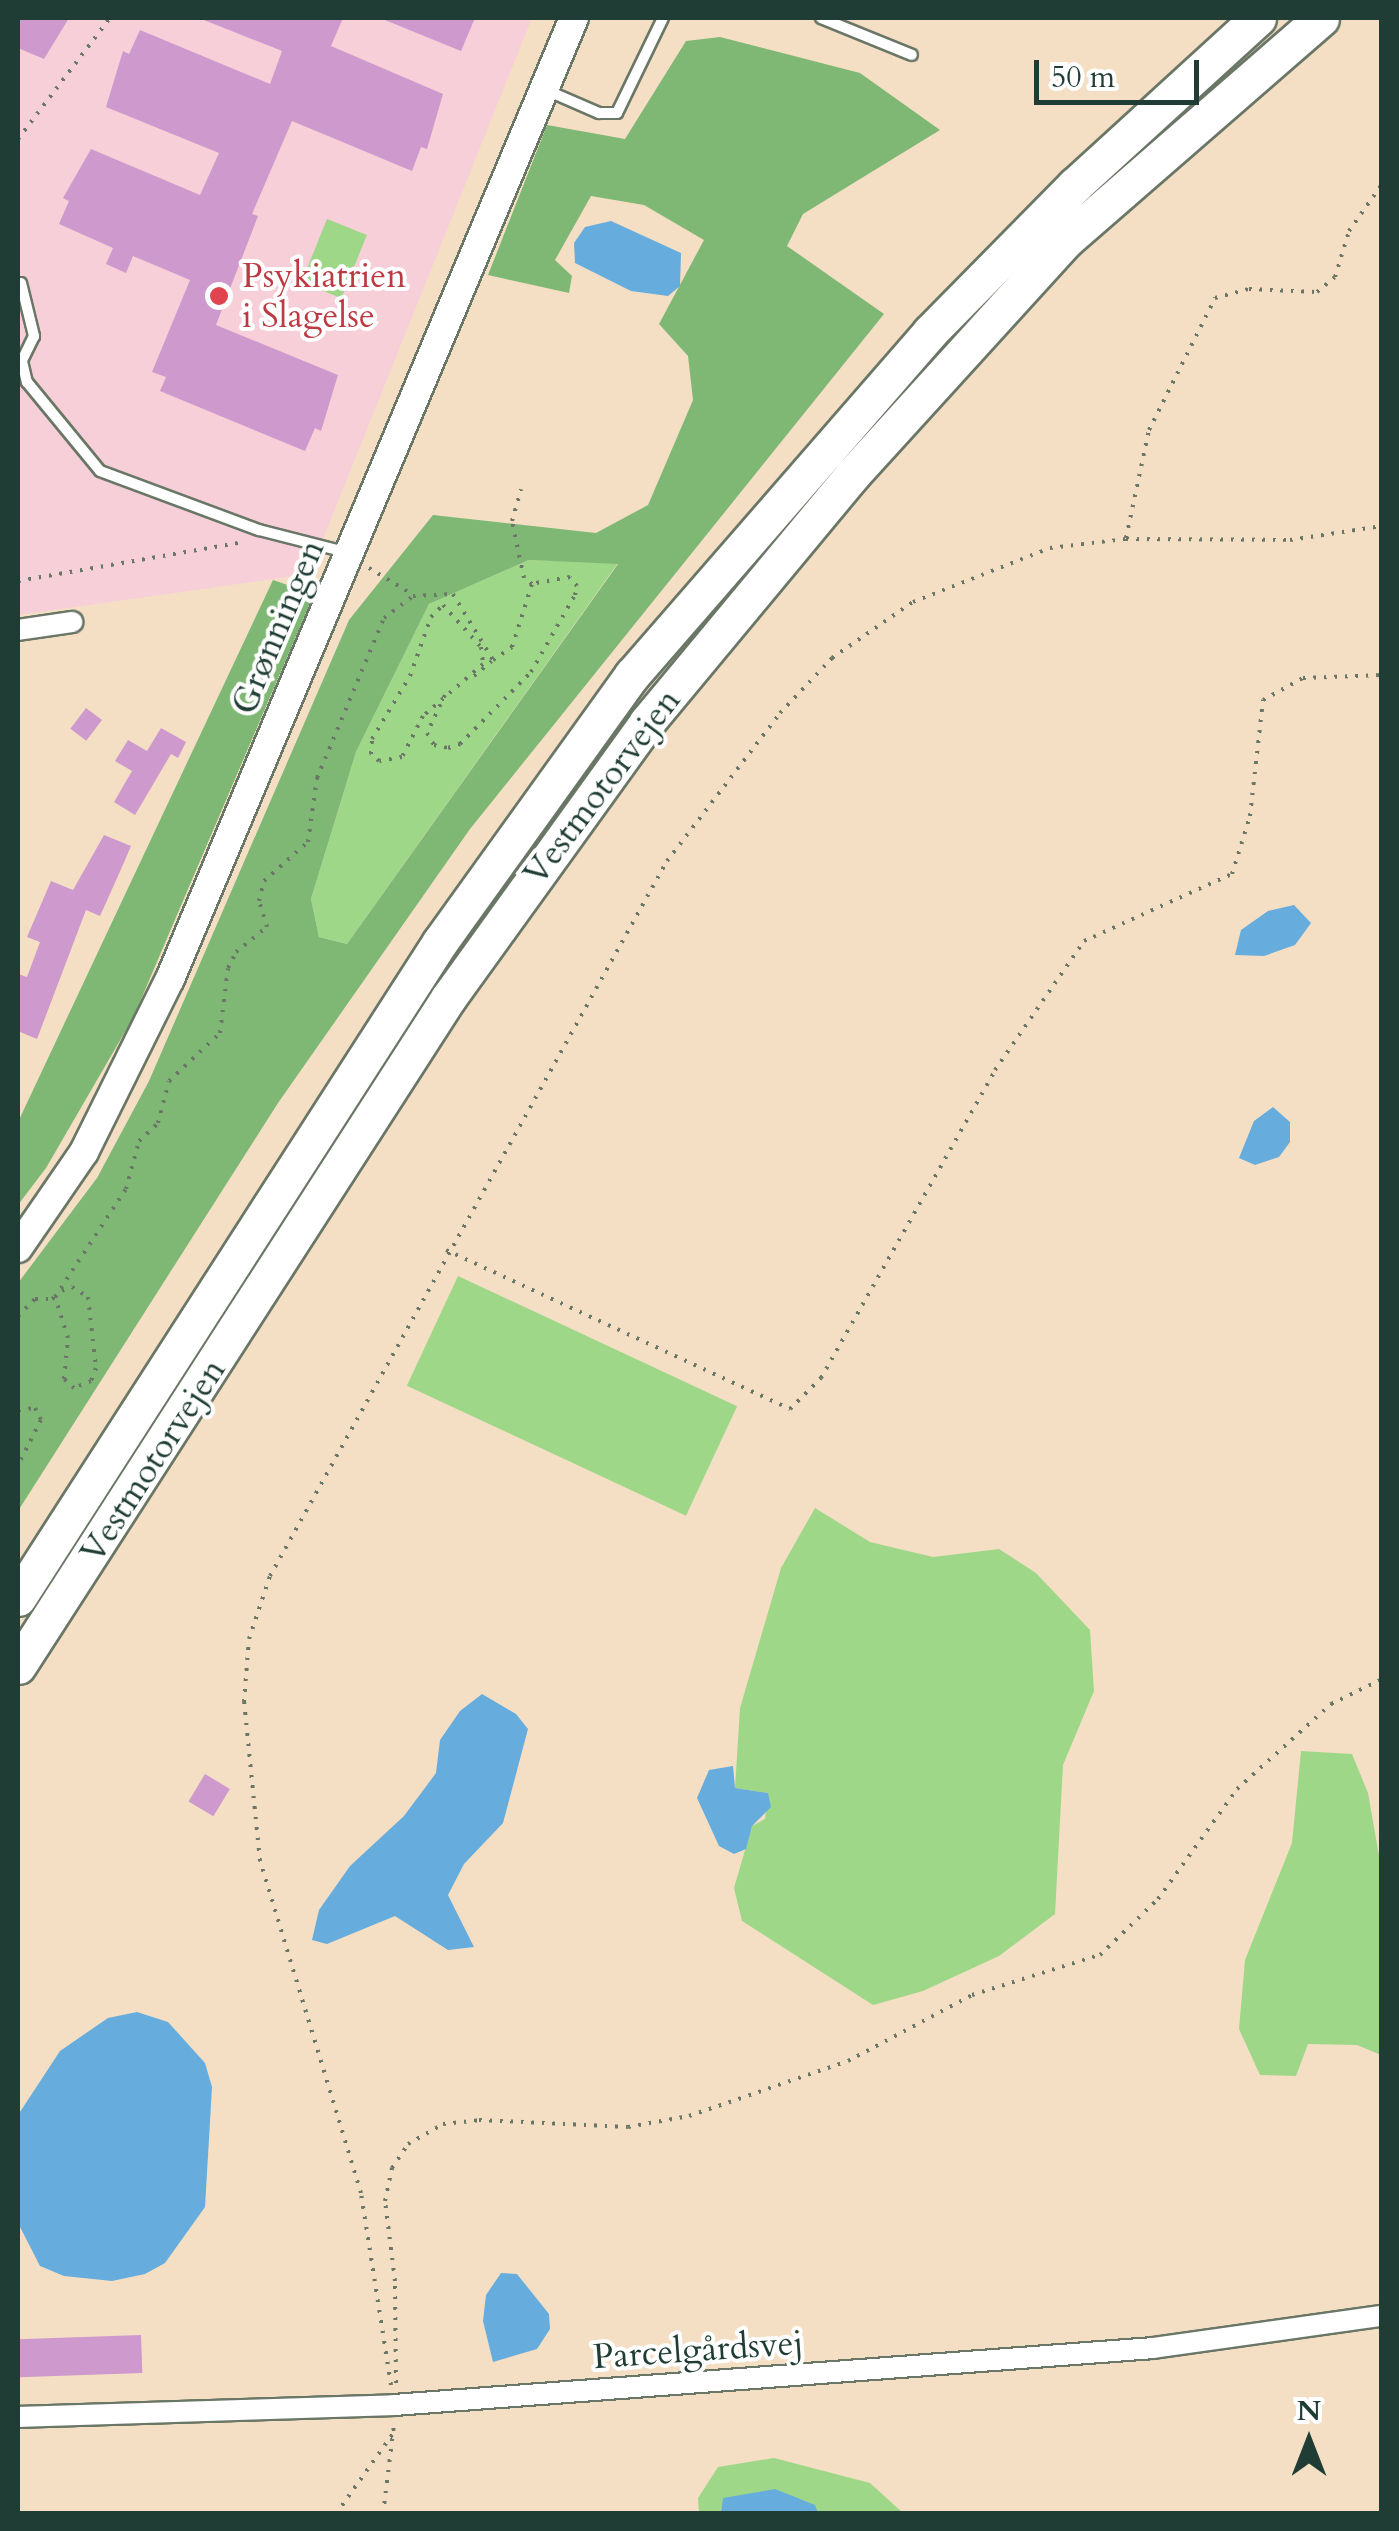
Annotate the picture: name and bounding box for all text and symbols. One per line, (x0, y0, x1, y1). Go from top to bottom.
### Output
scale bar (1039, 40, 1204, 102)
text: 50 m (1051, 57, 1115, 98)
place label: Psykiatrien i Slagelse (242, 255, 406, 337)
marker: Psykiatrien i Slagelse (206, 283, 232, 309)
street label: Grønningen (223, 534, 333, 720)
street label: Vestmotorvejen (515, 681, 689, 893)
street label: Vestmotorvejen (71, 1351, 235, 1571)
street label: Parcelgårdsvej (591, 2322, 805, 2378)
north arrow (1259, 2391, 1359, 2491)
text: N (1297, 2392, 1321, 2430)

